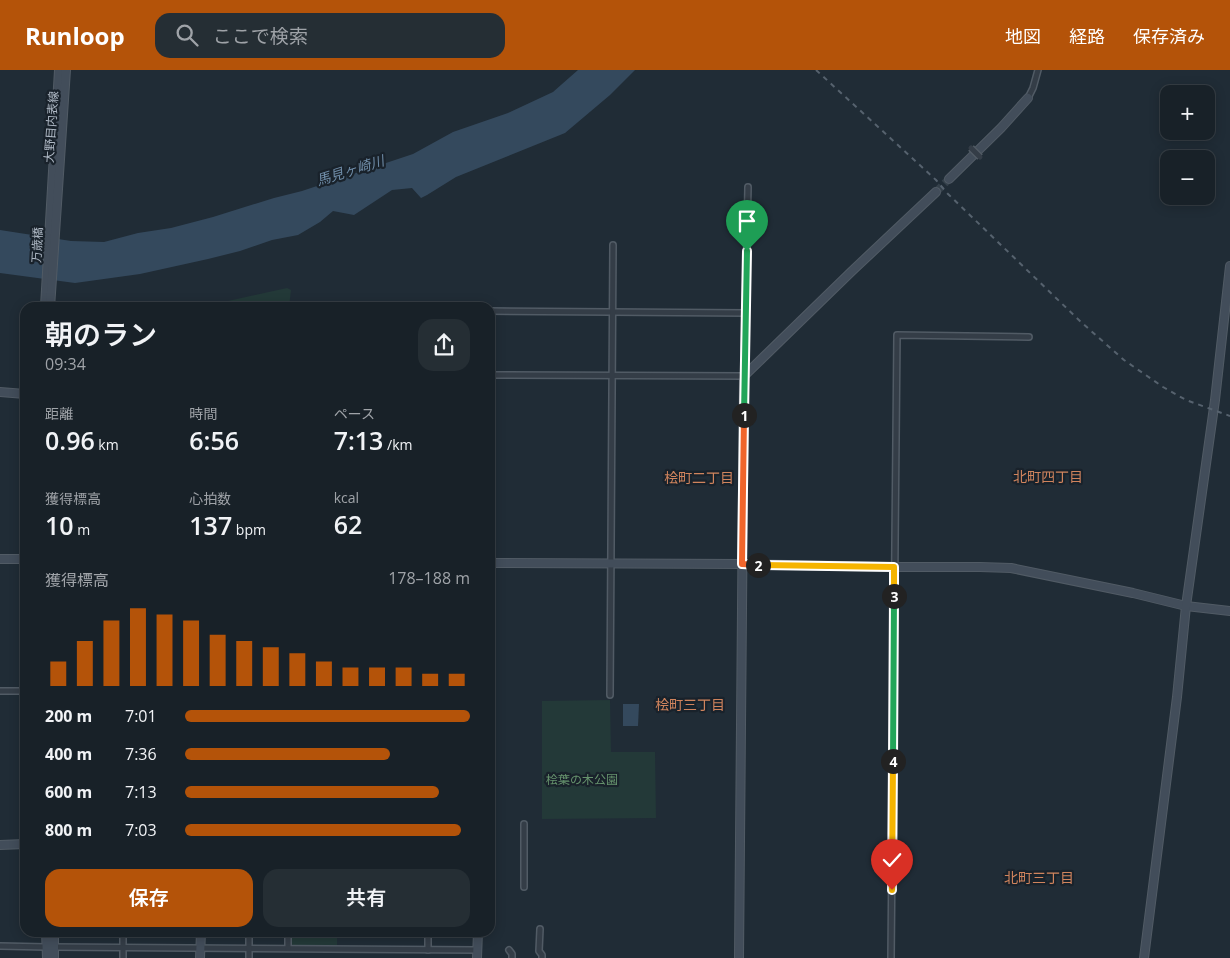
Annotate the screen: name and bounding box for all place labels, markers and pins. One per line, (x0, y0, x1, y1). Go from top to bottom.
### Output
pin (726, 200, 768, 251)
pin: 1 (732, 402, 756, 428)
pin: 2 (746, 552, 770, 578)
pin: 3 (882, 584, 906, 608)
pin: 4 (880, 748, 906, 774)
pin (871, 839, 913, 890)

